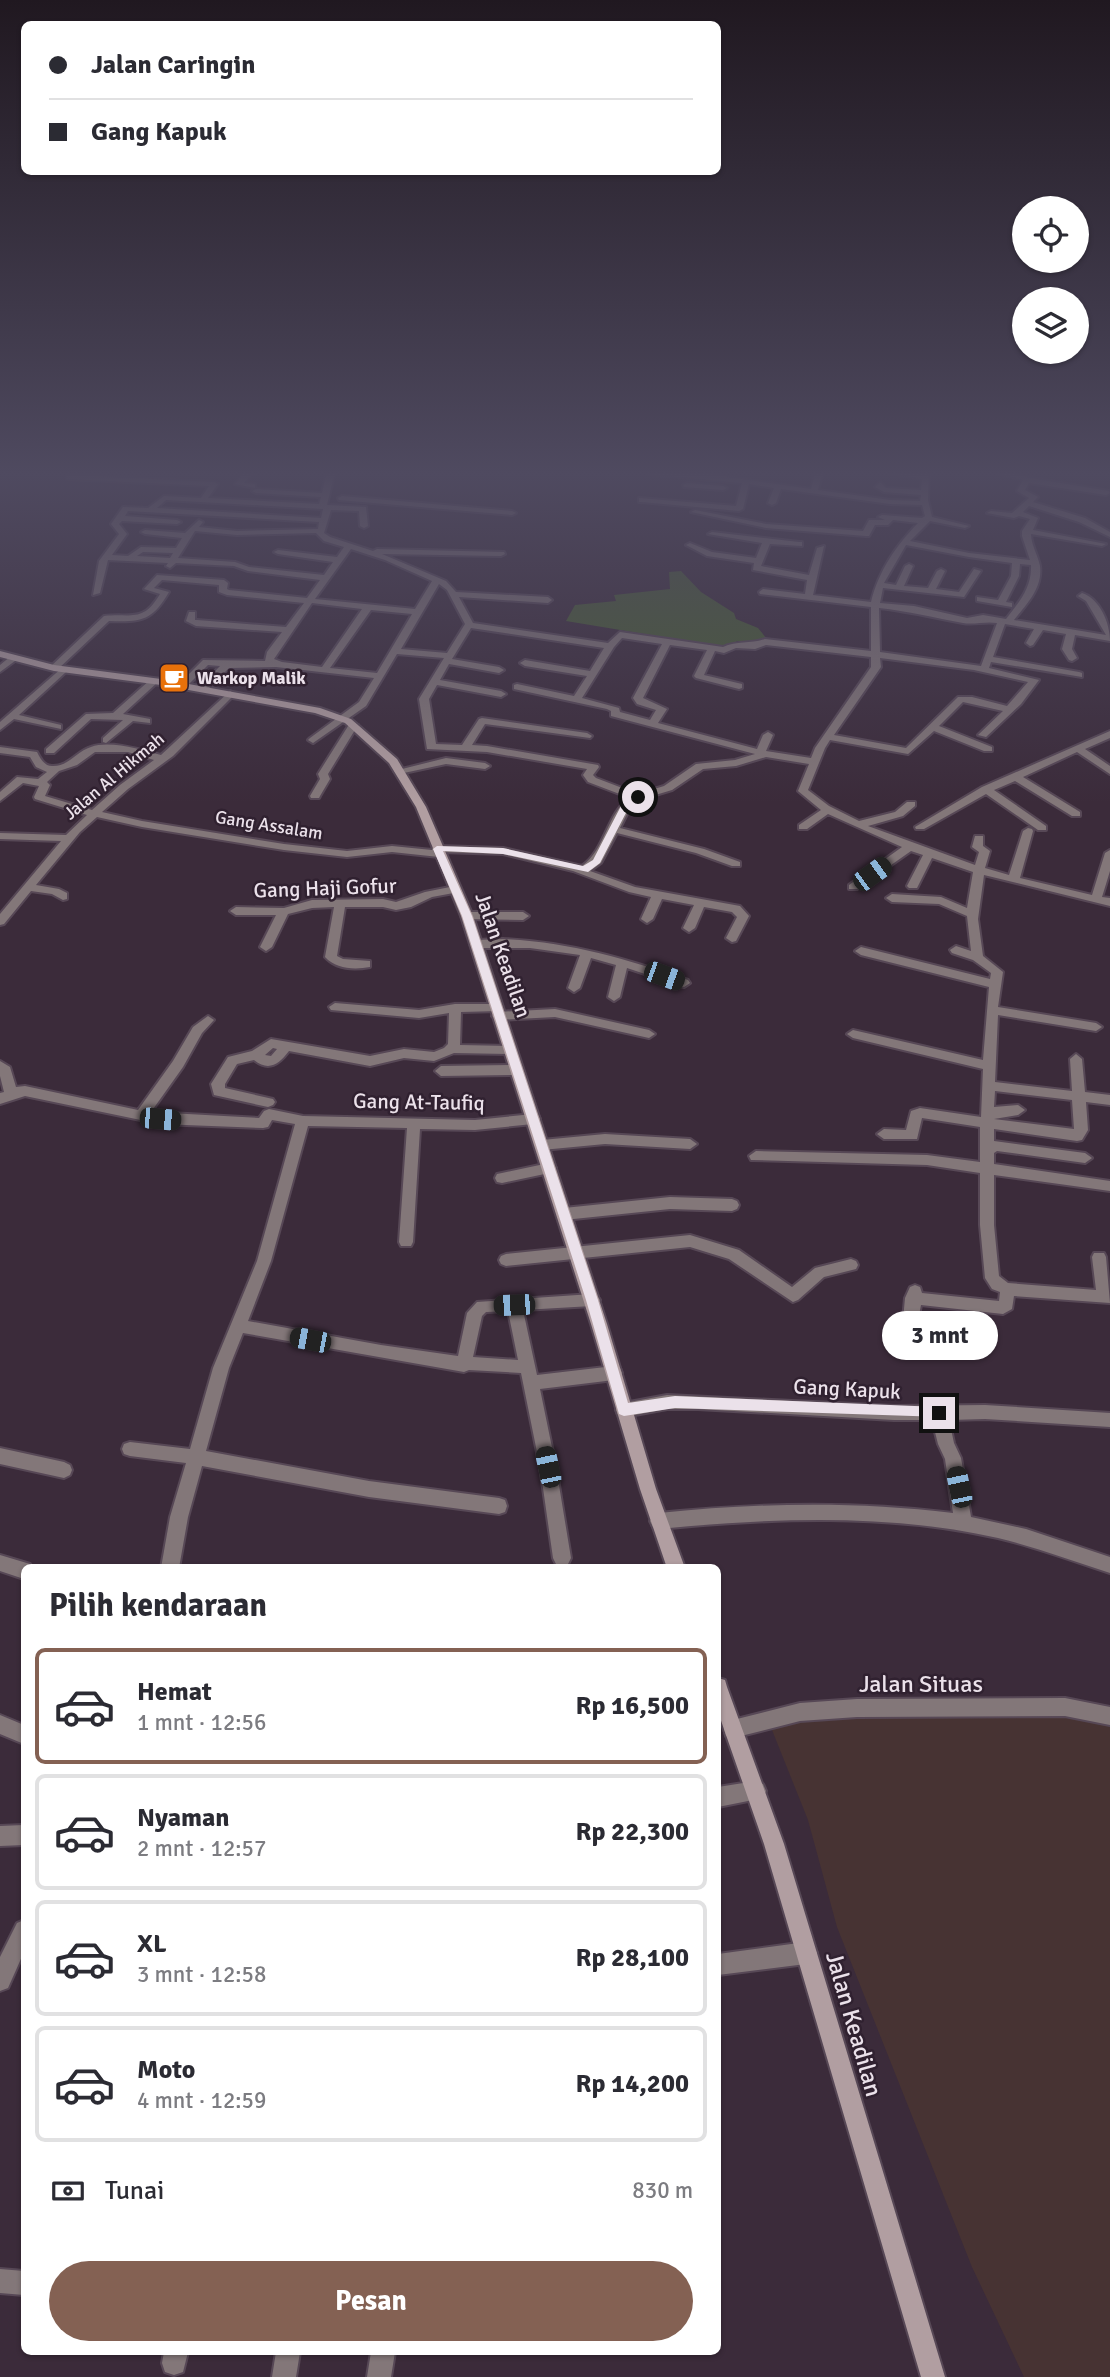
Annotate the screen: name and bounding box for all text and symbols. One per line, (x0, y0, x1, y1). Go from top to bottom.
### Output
text: Jalan Caringin (91, 49, 255, 81)
text: Gang Kapuk (91, 116, 227, 148)
map controls (1012, 196, 1089, 364)
button: locate (1012, 196, 1089, 273)
button: layers (1012, 287, 1089, 364)
cafe icon: Warkop Malik (157, 661, 191, 695)
place label: Warkop Malik (197, 667, 306, 689)
street label: Jalan Al Hikmah (59, 728, 169, 824)
route start (622, 781, 654, 813)
street label: Gang Assalam (214, 806, 324, 844)
car (849, 853, 896, 895)
street label: Gang Haji Gofur (253, 873, 397, 903)
street label: Jalan Keadilan (469, 889, 537, 1021)
car (641, 959, 688, 993)
street label: Gang At-Taufiq (353, 1088, 485, 1116)
car (139, 1107, 182, 1131)
car (493, 1294, 536, 1316)
callout: 3 mnt (881, 1312, 997, 1360)
text: 3 mnt (911, 1321, 969, 1350)
car (288, 1326, 333, 1354)
street label: Gang Kapuk (793, 1373, 902, 1405)
route end (923, 1397, 955, 1429)
car (534, 1444, 563, 1490)
car (945, 1464, 974, 1510)
text: Pilih kendaraan (49, 1586, 267, 1625)
street label: Jalan Situas (859, 1669, 983, 1699)
icon: car (53, 1675, 116, 1738)
text: Hemat (137, 1676, 212, 1708)
text: Rp 16,500 (575, 1690, 689, 1722)
text: 1 mnt · 12:56 (137, 1708, 266, 1737)
icon: car (53, 1801, 116, 1864)
text: Nyaman (137, 1802, 230, 1834)
text: Rp 22,300 (575, 1816, 689, 1848)
text: 2 mnt · 12:57 (137, 1834, 266, 1863)
icon: car (53, 1927, 116, 1990)
text: XL (137, 1928, 167, 1960)
text: Rp 28,100 (575, 1942, 689, 1974)
street label: Jalan Keadilan (819, 1948, 889, 2100)
text: 3 mnt · 12:58 (137, 1960, 266, 1989)
icon: car (53, 2053, 116, 2116)
text: Moto (137, 2054, 195, 2086)
text: Rp 14,200 (575, 2068, 689, 2100)
text: 4 mnt · 12:59 (137, 2086, 266, 2115)
icon: cash (49, 2172, 87, 2210)
text: Tunai (105, 2175, 164, 2207)
text: 830 m (632, 2176, 693, 2205)
button: Pesan (49, 2261, 693, 2341)

